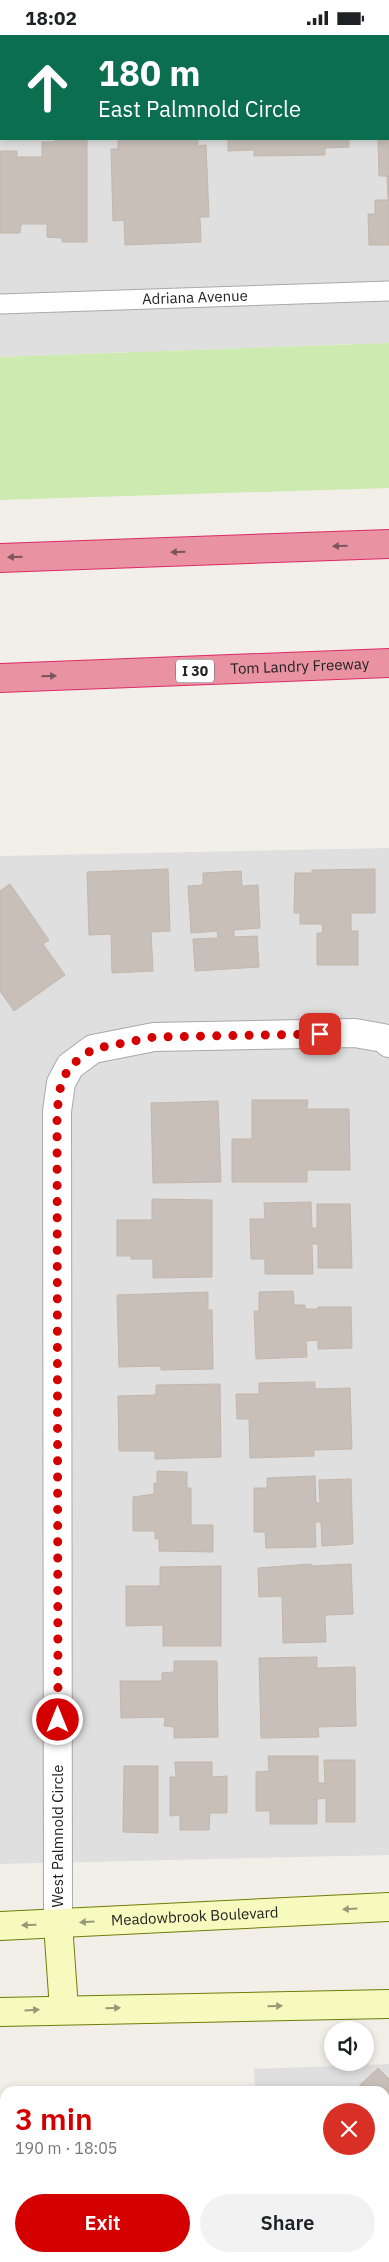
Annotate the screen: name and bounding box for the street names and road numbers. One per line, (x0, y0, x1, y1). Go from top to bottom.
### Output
street label: Adriana Avenue (142, 286, 248, 308)
street label: Tom Landry Freeway (230, 654, 370, 678)
road number: I 30 (176, 659, 214, 683)
street label: West Palmnold Circle (48, 1764, 67, 1908)
street label: Meadowbrook Boulevard (110, 1902, 279, 1930)

